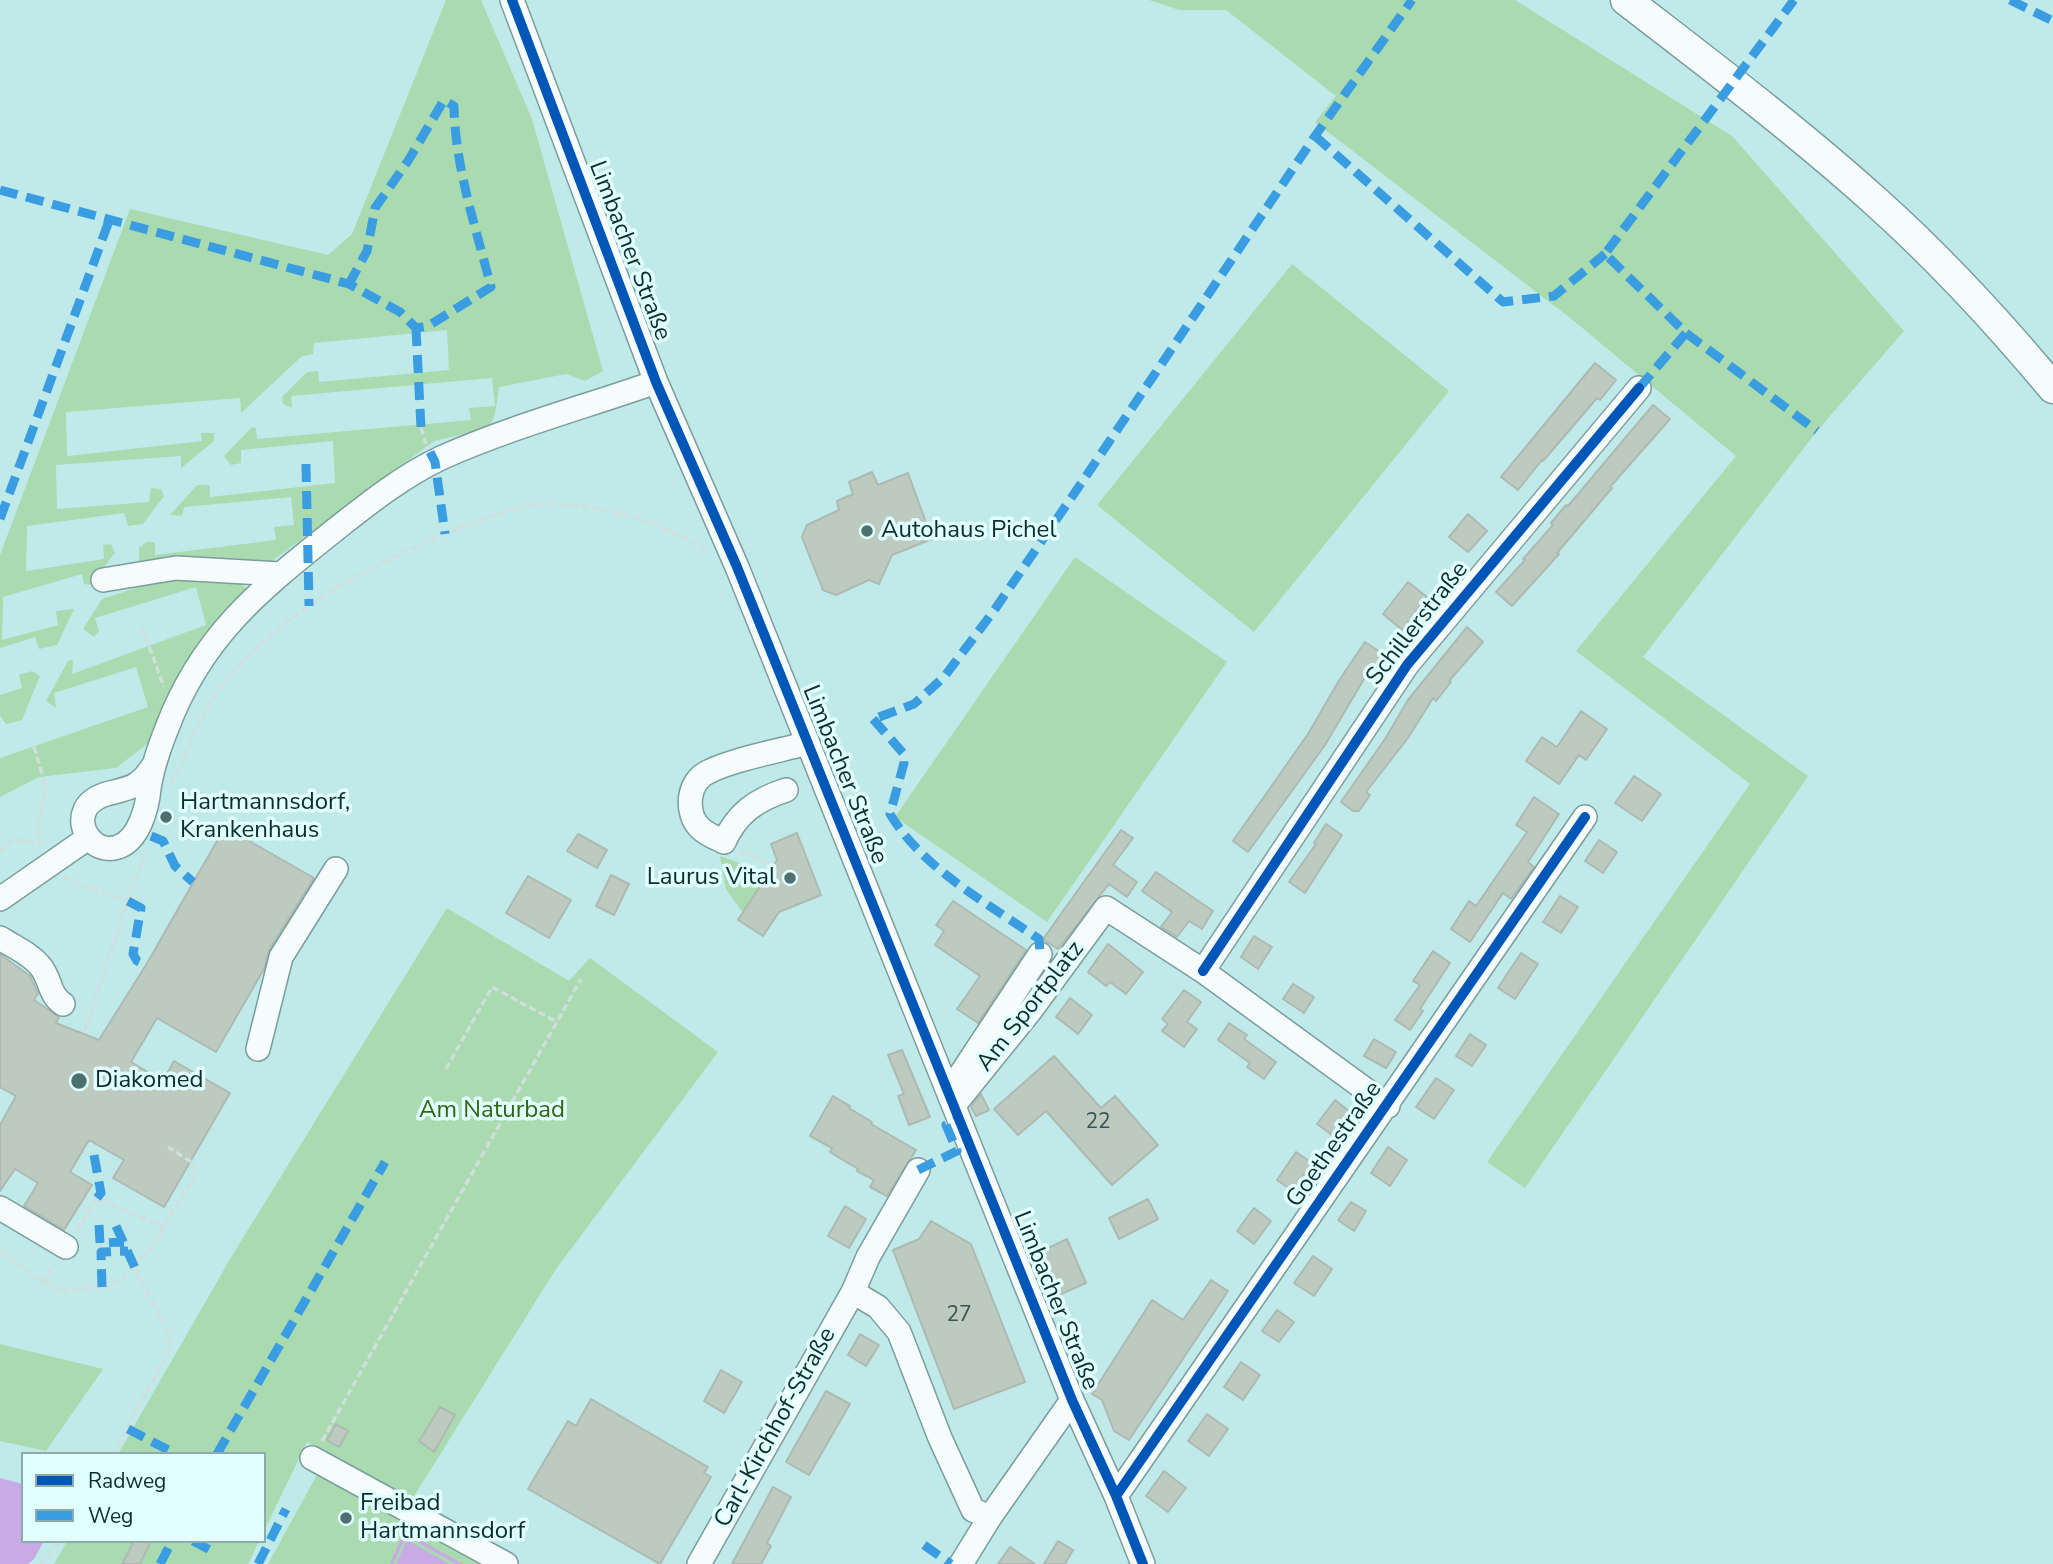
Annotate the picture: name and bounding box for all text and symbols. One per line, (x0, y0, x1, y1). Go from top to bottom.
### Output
street label: Limbacher Straße (582, 157, 676, 345)
place label: Autohaus Pichel (881, 517, 1056, 545)
marker: Autohaus Pichel (859, 523, 875, 539)
street label: Schillerstraße (1361, 556, 1475, 692)
street label: Limbacher Straße (795, 682, 893, 868)
place label: Hartmannsdorf, Krankenhaus (180, 789, 350, 845)
marker: Hartmannsdorf, Krankenhaus (158, 809, 174, 825)
place label: Laurus Vital (647, 864, 776, 892)
marker: Laurus Vital (782, 870, 798, 886)
street label: Am Sportplatz (971, 936, 1091, 1078)
place label: Diakomed (95, 1067, 203, 1095)
marker: Diakomed (69, 1071, 89, 1091)
street label: Goethestraße (1281, 1077, 1389, 1213)
park label: Am Naturbad (419, 1097, 565, 1125)
house number: 22 (1085, 1110, 1111, 1136)
street label: Limbacher Straße (1006, 1208, 1104, 1394)
house number: 27 (946, 1303, 972, 1329)
street label: Carl-Kirchhof-Straße (709, 1323, 843, 1533)
legend (21, 1452, 266, 1543)
text: Radweg (88, 1467, 166, 1495)
place label: Freibad Hartmannsdorf (360, 1490, 525, 1546)
text: Weg (88, 1502, 133, 1530)
marker: Freibad Hartmannsdorf (338, 1510, 354, 1526)

